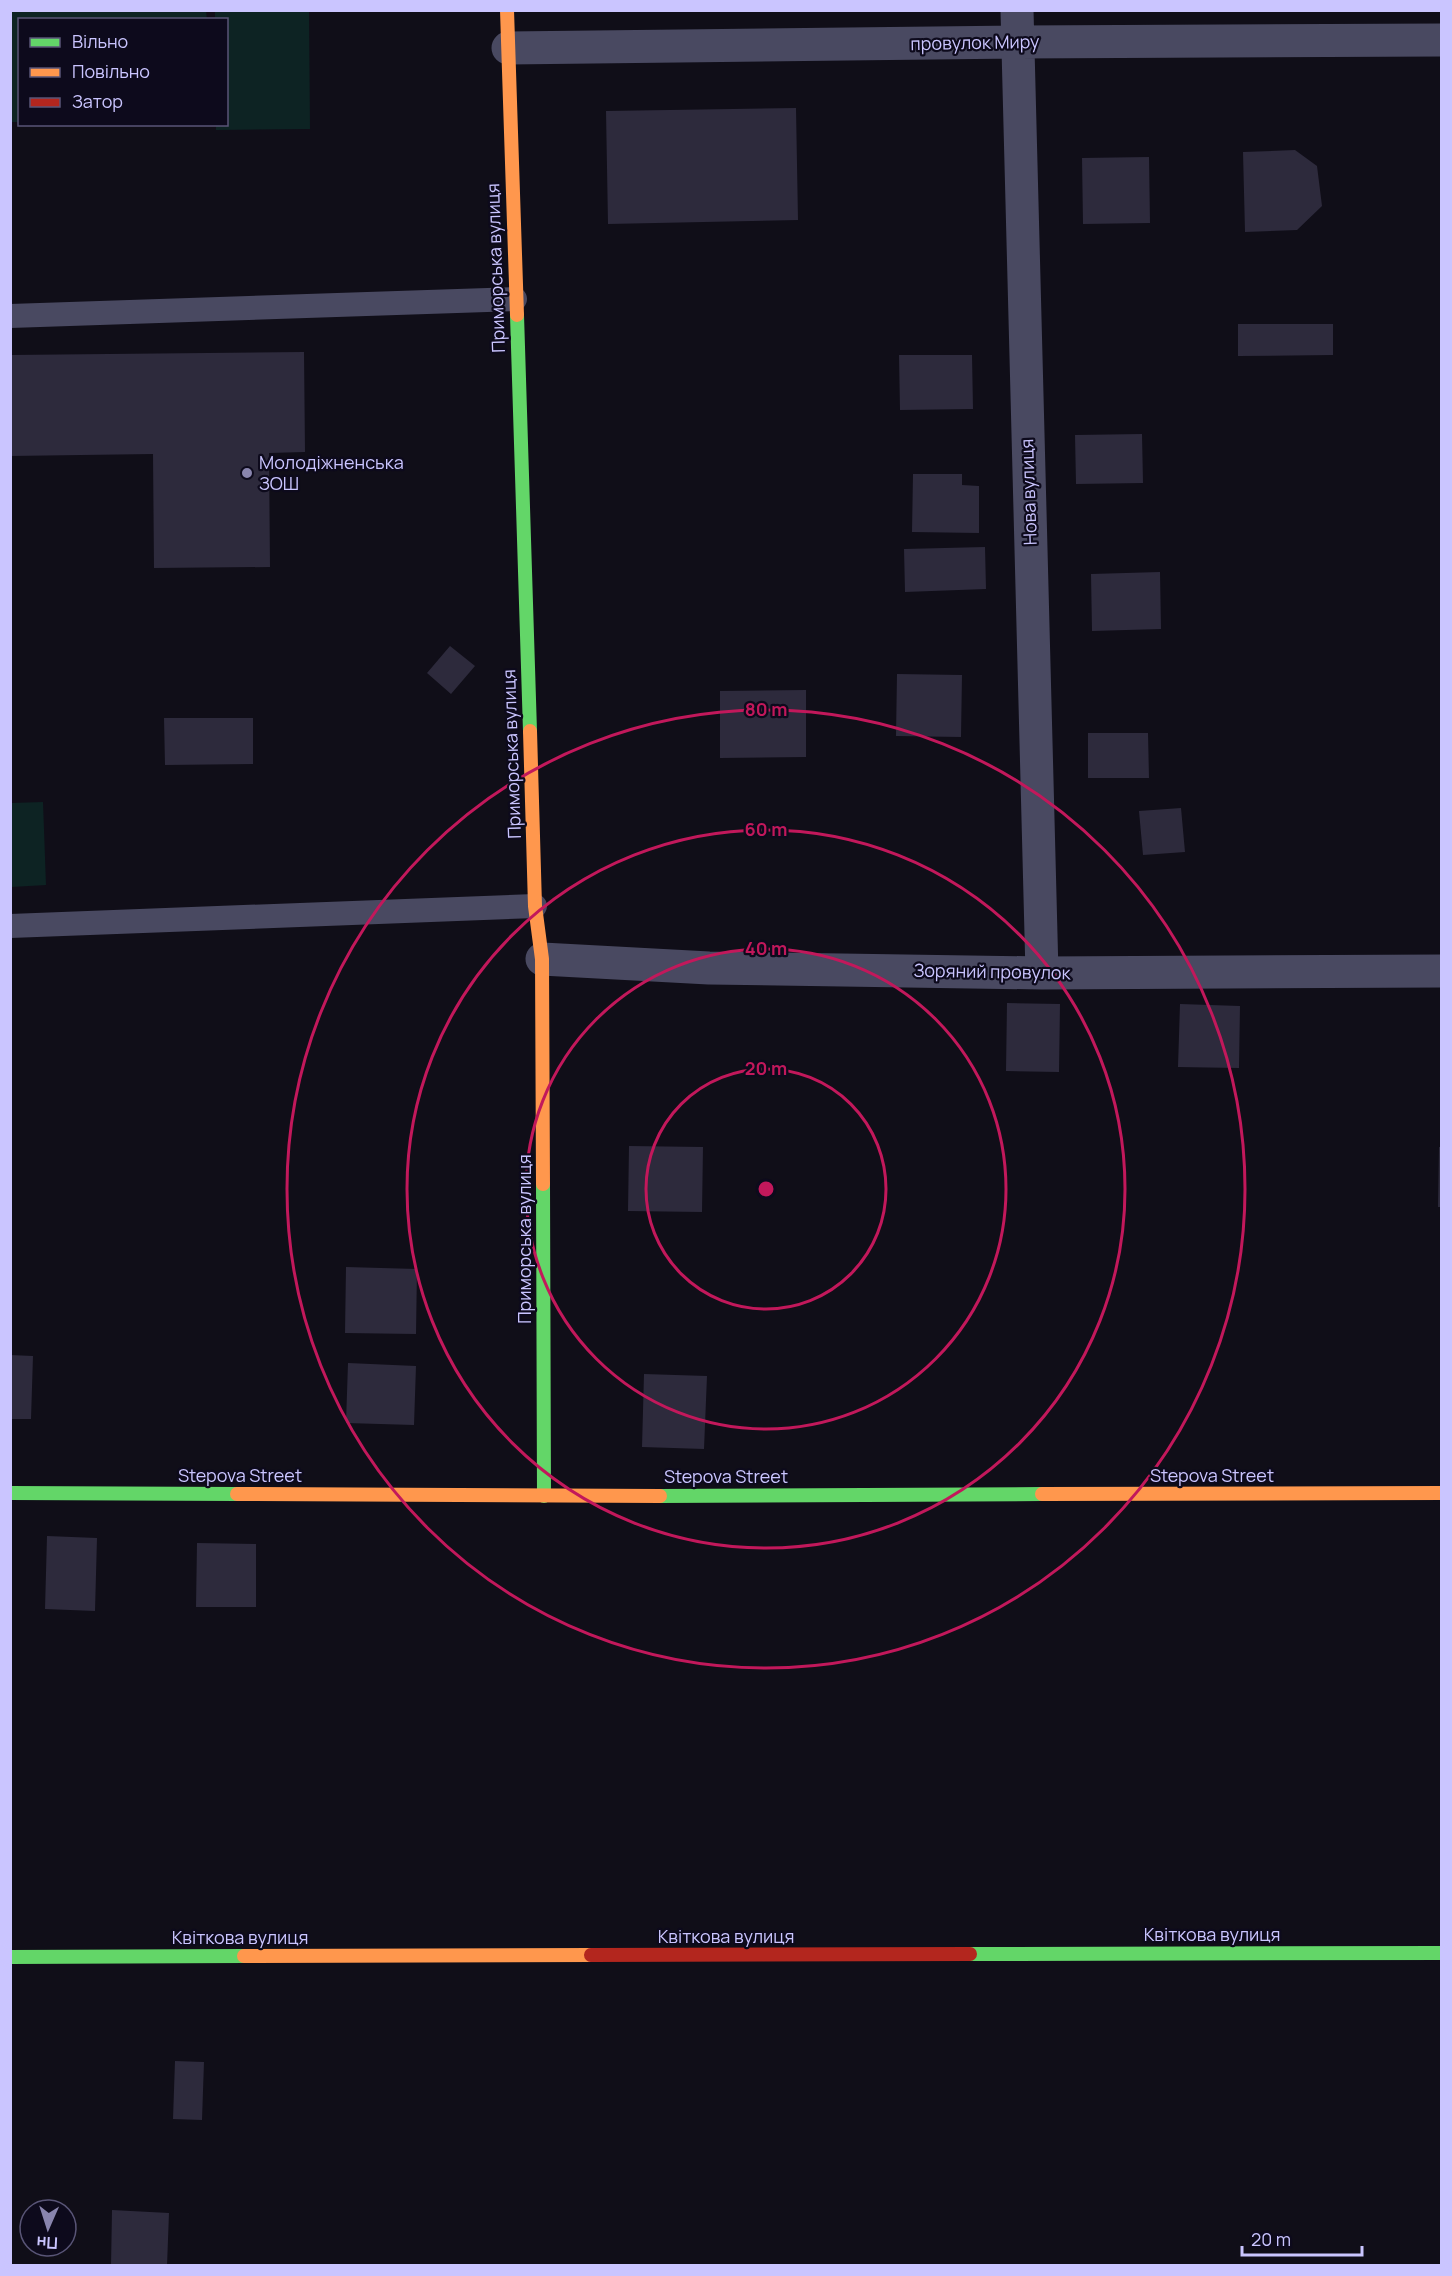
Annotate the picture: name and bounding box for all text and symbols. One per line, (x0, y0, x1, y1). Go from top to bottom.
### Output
legend (18, 18, 228, 126)
text: Вільно (72, 29, 128, 53)
street label: провулок Миру (910, 29, 1040, 55)
text: Повільно (72, 59, 150, 83)
text: Затор (72, 89, 123, 113)
street label: Приморська вулиця (480, 183, 510, 353)
street label: Нова вулиця (1014, 438, 1042, 546)
place label: Молодіжненська ЗОШ (259, 450, 404, 495)
marker: Молодіжненська ЗОШ (240, 466, 254, 480)
street label: Приморська вулиця (496, 669, 526, 839)
text: 80 m (745, 697, 787, 721)
text: 60 m (745, 817, 787, 841)
text: 40 m (745, 936, 787, 960)
street label: Зоряний провулок (913, 958, 1072, 984)
text: 20 m (745, 1056, 787, 1080)
street label: Приморська вулиця (512, 1154, 536, 1324)
centre of rings (756, 1179, 776, 1199)
street label: Stepova Street (178, 1463, 302, 1487)
street label: Stepova Street (1150, 1463, 1274, 1487)
street label: Stepova Street (664, 1464, 788, 1488)
street label: Квіткова вулиця (1144, 1922, 1280, 1946)
street label: Квіткова вулиця (658, 1924, 794, 1948)
street label: Квіткова вулиця (172, 1925, 308, 1949)
north arrow (18, 2198, 78, 2258)
scale bar (1242, 2219, 1362, 2257)
text: 20 m (1251, 2227, 1291, 2251)
text: Пн (36, 2231, 59, 2255)

